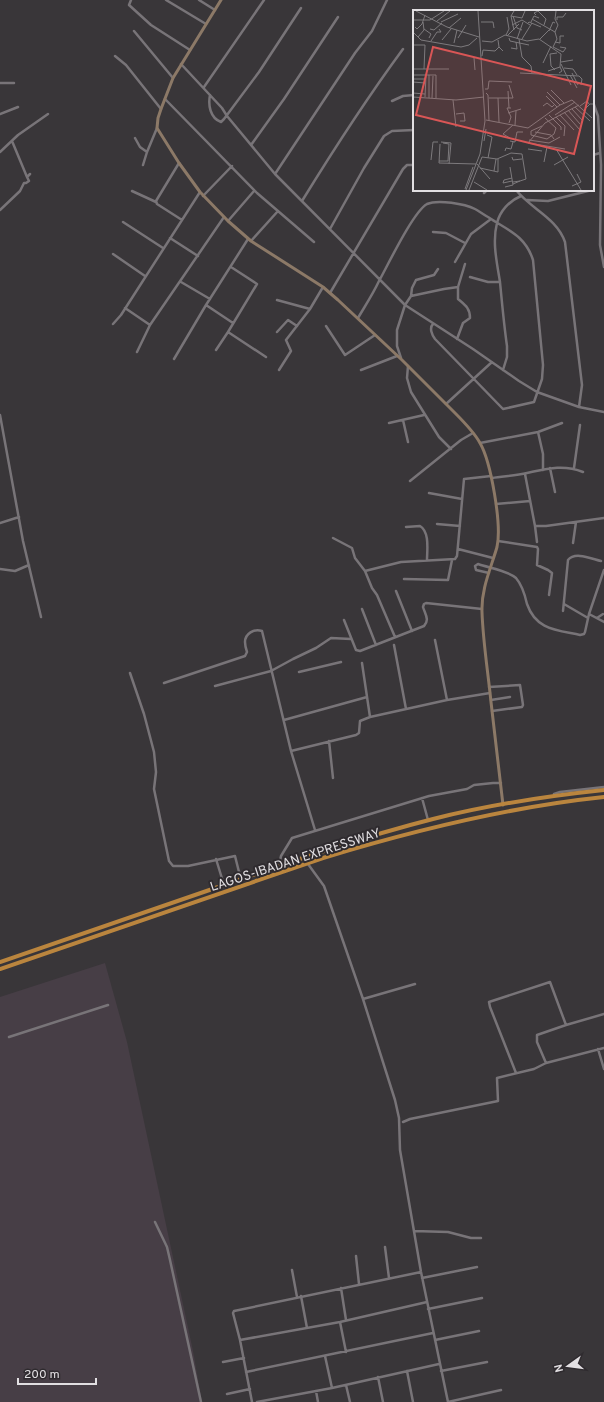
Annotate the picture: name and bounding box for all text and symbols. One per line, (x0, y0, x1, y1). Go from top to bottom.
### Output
inset map (413, 10, 594, 191)
street label: LAGOS-IBADAN EXPRESSWAY (208, 826, 383, 896)
north arrow (548, 1346, 588, 1386)
scale bar (18, 1360, 96, 1386)
text: N (552, 1363, 567, 1374)
text: 200 m (24, 1367, 60, 1383)

